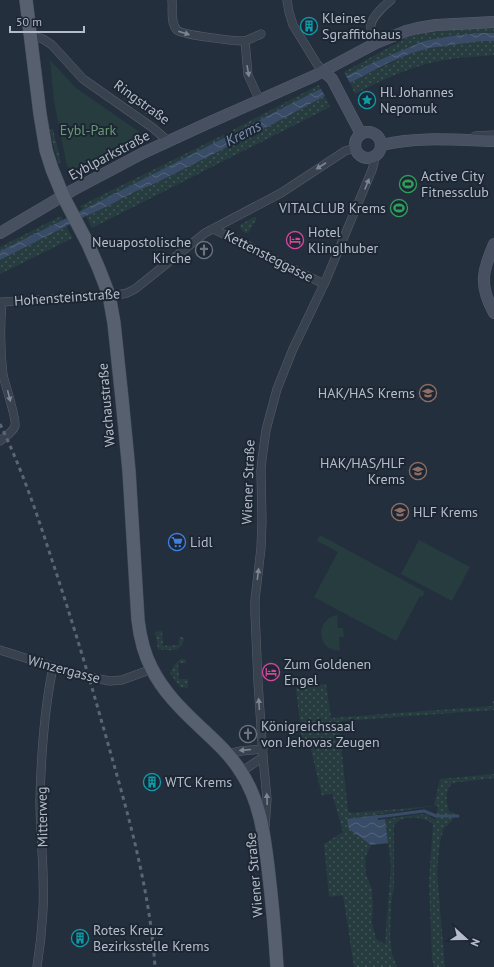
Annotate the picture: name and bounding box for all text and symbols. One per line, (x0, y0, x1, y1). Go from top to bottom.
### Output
scale bar (10, 8, 84, 34)
place label: Kleines Sgraffitohaus (322, 9, 401, 43)
text: 50 m (16, 14, 42, 29)
building icon: Kleines Sgraffitohaus (299, 16, 319, 36)
one-way arrow (179, 30, 191, 36)
one-way arrow (245, 65, 251, 77)
street label: Ringstraße (110, 76, 174, 128)
place label: Hl. Johannes Nepomuk (380, 83, 454, 117)
place icon: Hl. Johannes Nepomuk (357, 90, 377, 110)
water label: Krems (222, 116, 264, 150)
park label: Eybl-Park (60, 121, 117, 139)
street label: Eyblparkstraße (65, 126, 153, 184)
one-way arrow (316, 163, 327, 170)
place label: Active City Fitnessclub (421, 167, 489, 201)
sports icon: Active City Fitnessclub (398, 174, 418, 194)
one-way arrow (364, 177, 370, 189)
sports icon: VITALCLUB Krems (389, 198, 409, 218)
place label: VITALCLUB Krems (278, 199, 386, 217)
place label: Hotel Klinglhuber (308, 223, 379, 257)
street label: Kettensteggasse (222, 226, 316, 286)
hotel icon: Hotel Klinglhuber (285, 230, 305, 250)
place label: Neuapostolische Kirche (92, 233, 191, 267)
church icon: Neuapostolische Kirche (194, 240, 214, 260)
street label: Hohensteinstraße (13, 284, 121, 310)
street label: Wachaustraße (93, 362, 119, 448)
school or university icon: HAK/HAS Krems (418, 383, 438, 403)
place label: HAK/HAS Krems (318, 384, 415, 402)
one-way arrow (6, 390, 12, 402)
street label: Wiener Straße (238, 439, 258, 525)
place label: HAK/HAS/HLF Krems (320, 454, 405, 488)
school or university icon: HAK/HAS/HLF Krems (408, 461, 428, 481)
school or university icon: HLF Krems (390, 502, 410, 522)
place label: HLF Krems (413, 503, 478, 521)
supermarket icon: Lidl (167, 532, 187, 552)
place label: Lidl (190, 533, 213, 551)
one-way arrow (255, 568, 261, 580)
street label: Winzergasse (26, 651, 102, 687)
place label: Zum Goldenen Engel (284, 655, 371, 689)
hotel icon: Zum Goldenen Engel (261, 662, 281, 682)
one-way arrow (256, 698, 263, 710)
place label: Königreichssaal von Jehovas Zeugen (261, 717, 380, 751)
church icon: Königreichssaal von Jehovas Zeugen (238, 724, 258, 744)
one-way arrow (239, 747, 251, 754)
building icon: WTC Krems (142, 772, 162, 792)
place label: WTC Krems (165, 773, 232, 791)
street label: Mitterweg (32, 787, 52, 847)
one-way arrow (264, 792, 270, 805)
street label: Wiener Straße (241, 832, 267, 918)
north arrow (446, 919, 486, 959)
place label: Rotes Kreuz Bezirksstelle Krems (93, 921, 210, 955)
building icon: Rotes Kreuz Bezirksstelle Krems (70, 928, 90, 948)
text: N (468, 937, 483, 948)

